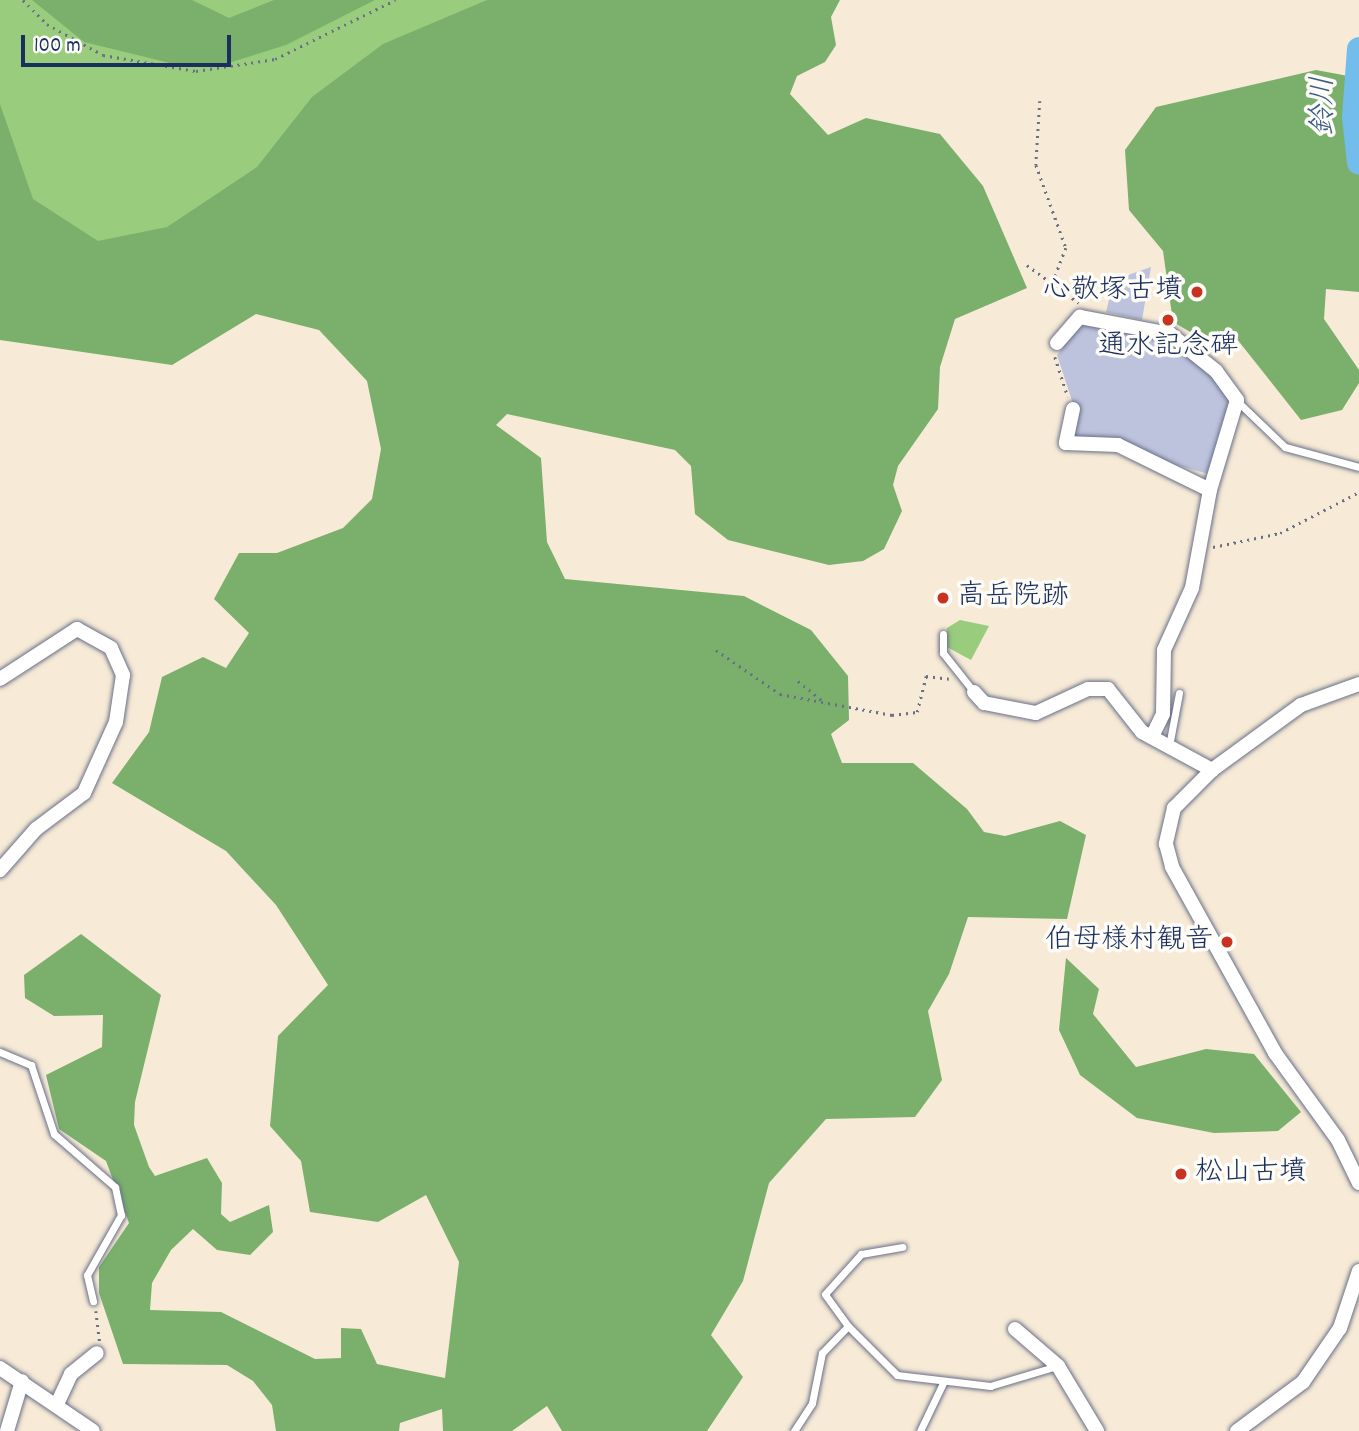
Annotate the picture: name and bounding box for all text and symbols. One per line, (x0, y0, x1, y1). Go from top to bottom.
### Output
scale bar (24, 21, 234, 65)
text: 100 m (34, 32, 81, 62)
water label: 鈴川 (1308, 76, 1344, 136)
place label: 心敬塚古墳 (1043, 275, 1183, 309)
marker: 心敬塚古墳 (1189, 284, 1205, 300)
marker: 通水記念碑 (1160, 312, 1176, 328)
place label: 通水記念碑 (1098, 331, 1238, 365)
place label: 高岳院跡 (957, 581, 1069, 615)
marker: 高岳院跡 (935, 590, 951, 606)
place label: 伯母様村観音 (1045, 925, 1213, 959)
marker: 伯母様村観音 (1219, 934, 1235, 950)
place label: 松山古墳 (1195, 1157, 1307, 1191)
marker: 松山古墳 (1173, 1166, 1189, 1182)

